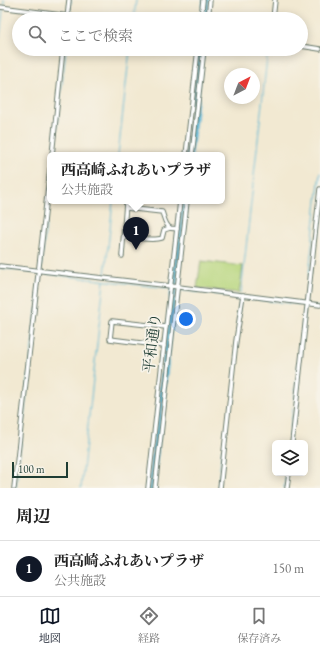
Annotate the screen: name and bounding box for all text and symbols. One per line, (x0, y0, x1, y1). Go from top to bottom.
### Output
search box (12, 12, 308, 56)
icon: search (26, 23, 48, 45)
text: ここで検索 (58, 26, 133, 45)
north arrow (224, 68, 260, 104)
popup (47, 152, 225, 204)
text: 西高崎ふれあいプラザ (61, 160, 211, 179)
text: 公共施設 (61, 181, 113, 198)
pin: 1 (123, 217, 149, 250)
your location (176, 309, 196, 329)
street label: 平和通り (138, 312, 165, 374)
map controls (272, 440, 308, 476)
button: layers (272, 440, 308, 476)
scale bar (12, 460, 68, 479)
text: 100 m (18, 462, 45, 476)
text: 周辺 (16, 505, 50, 527)
text: 西高崎ふれあいプラザ (54, 551, 204, 570)
text: 1 (26, 560, 32, 577)
text: 150 m (273, 560, 304, 577)
text: 公共施設 (54, 572, 106, 589)
tab: 地図 (39, 605, 61, 645)
tab: 経路 (138, 605, 160, 645)
tab: 保存済み (237, 605, 281, 645)

